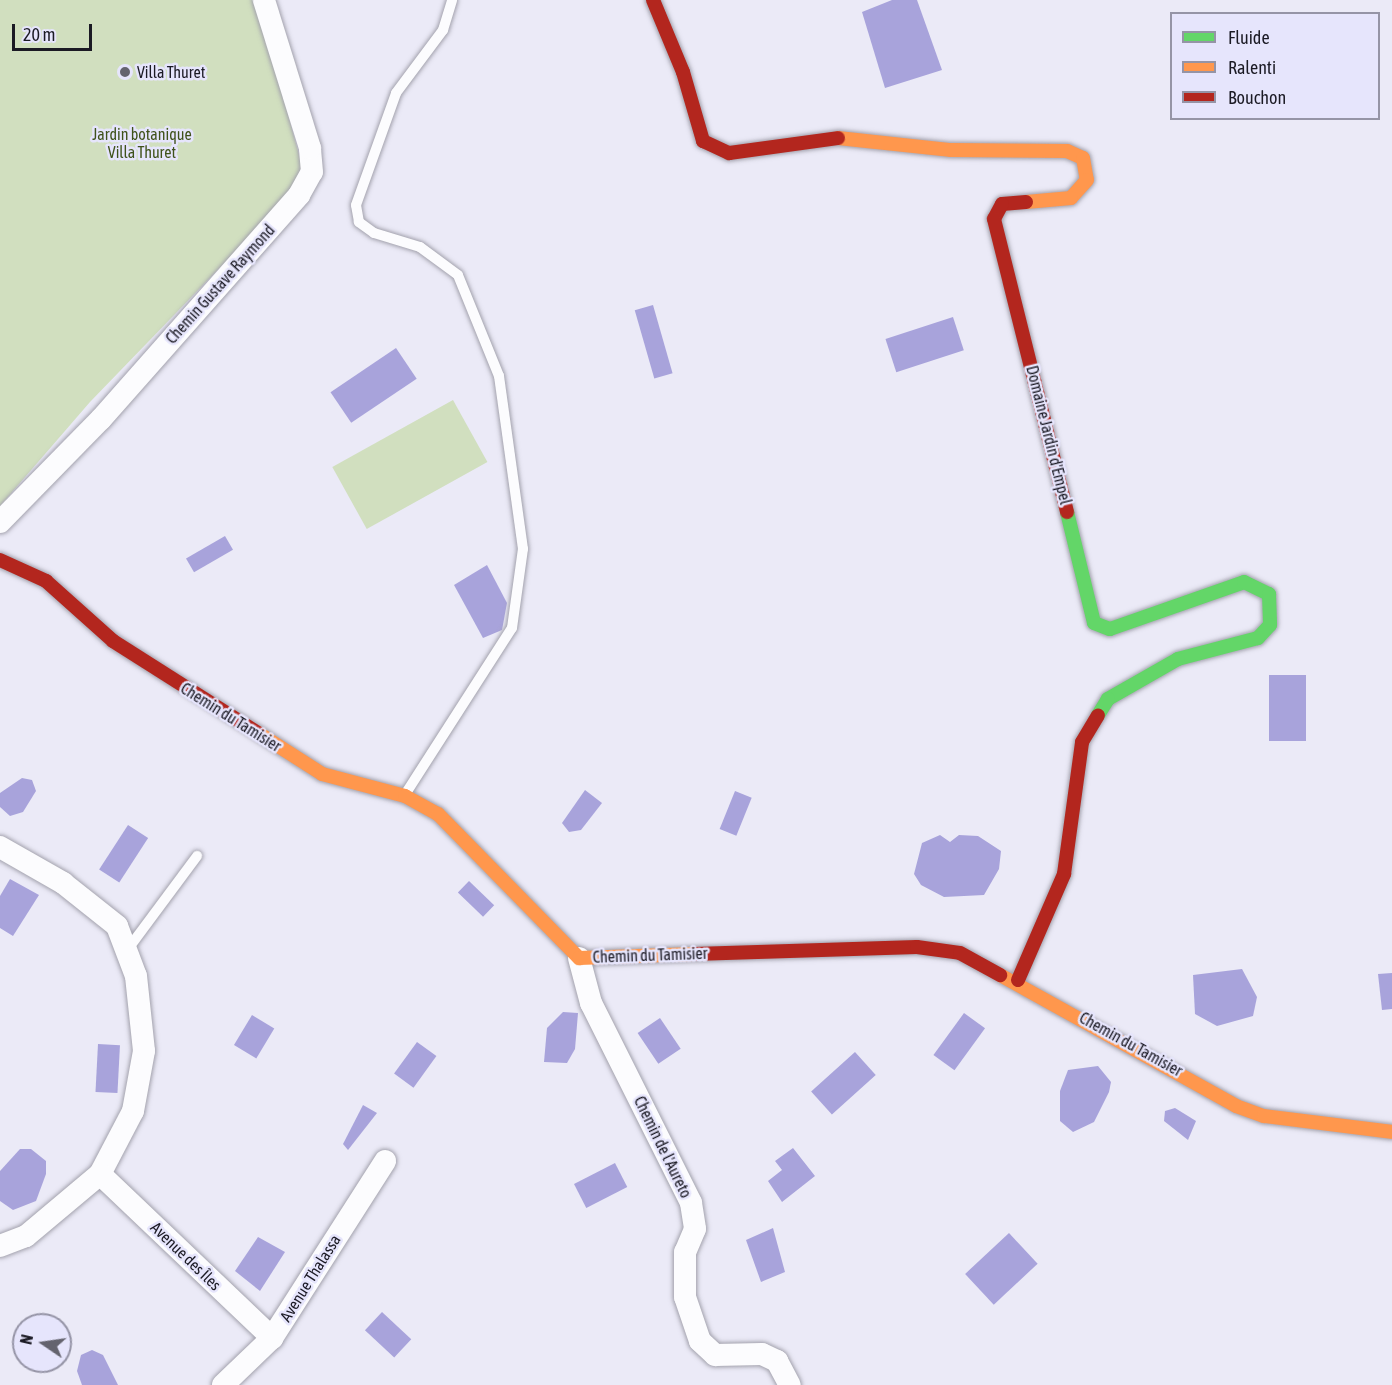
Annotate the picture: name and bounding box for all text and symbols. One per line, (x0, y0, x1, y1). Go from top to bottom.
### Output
scale bar (15, 12, 94, 50)
legend (1170, 12, 1380, 120)
text: 20 m (23, 24, 55, 45)
text: Fluide (1228, 27, 1270, 48)
text: Ralenti (1228, 57, 1276, 78)
place label: Villa Thuret (137, 62, 205, 82)
marker: Villa Thuret (118, 65, 132, 79)
text: Bouchon (1228, 87, 1286, 108)
park label: Jardin botanique Villa Thuret (92, 124, 192, 162)
street label: Chemin Gustave Raymond (161, 221, 279, 347)
street label: Domaine Jardin d'Empel (1022, 364, 1076, 506)
street label: Chemin du Tamisier (177, 678, 285, 756)
street label: Chemin du Tamisier (592, 943, 708, 967)
street label: Chemin du Tamisier (1076, 1008, 1186, 1080)
street label: Chemin de l'Aureto (630, 1093, 696, 1201)
street label: Avenue des Îles (147, 1218, 225, 1294)
street label: Avenue Thalassa (276, 1231, 344, 1325)
north arrow (12, 1313, 72, 1373)
text: N (17, 1333, 36, 1346)

